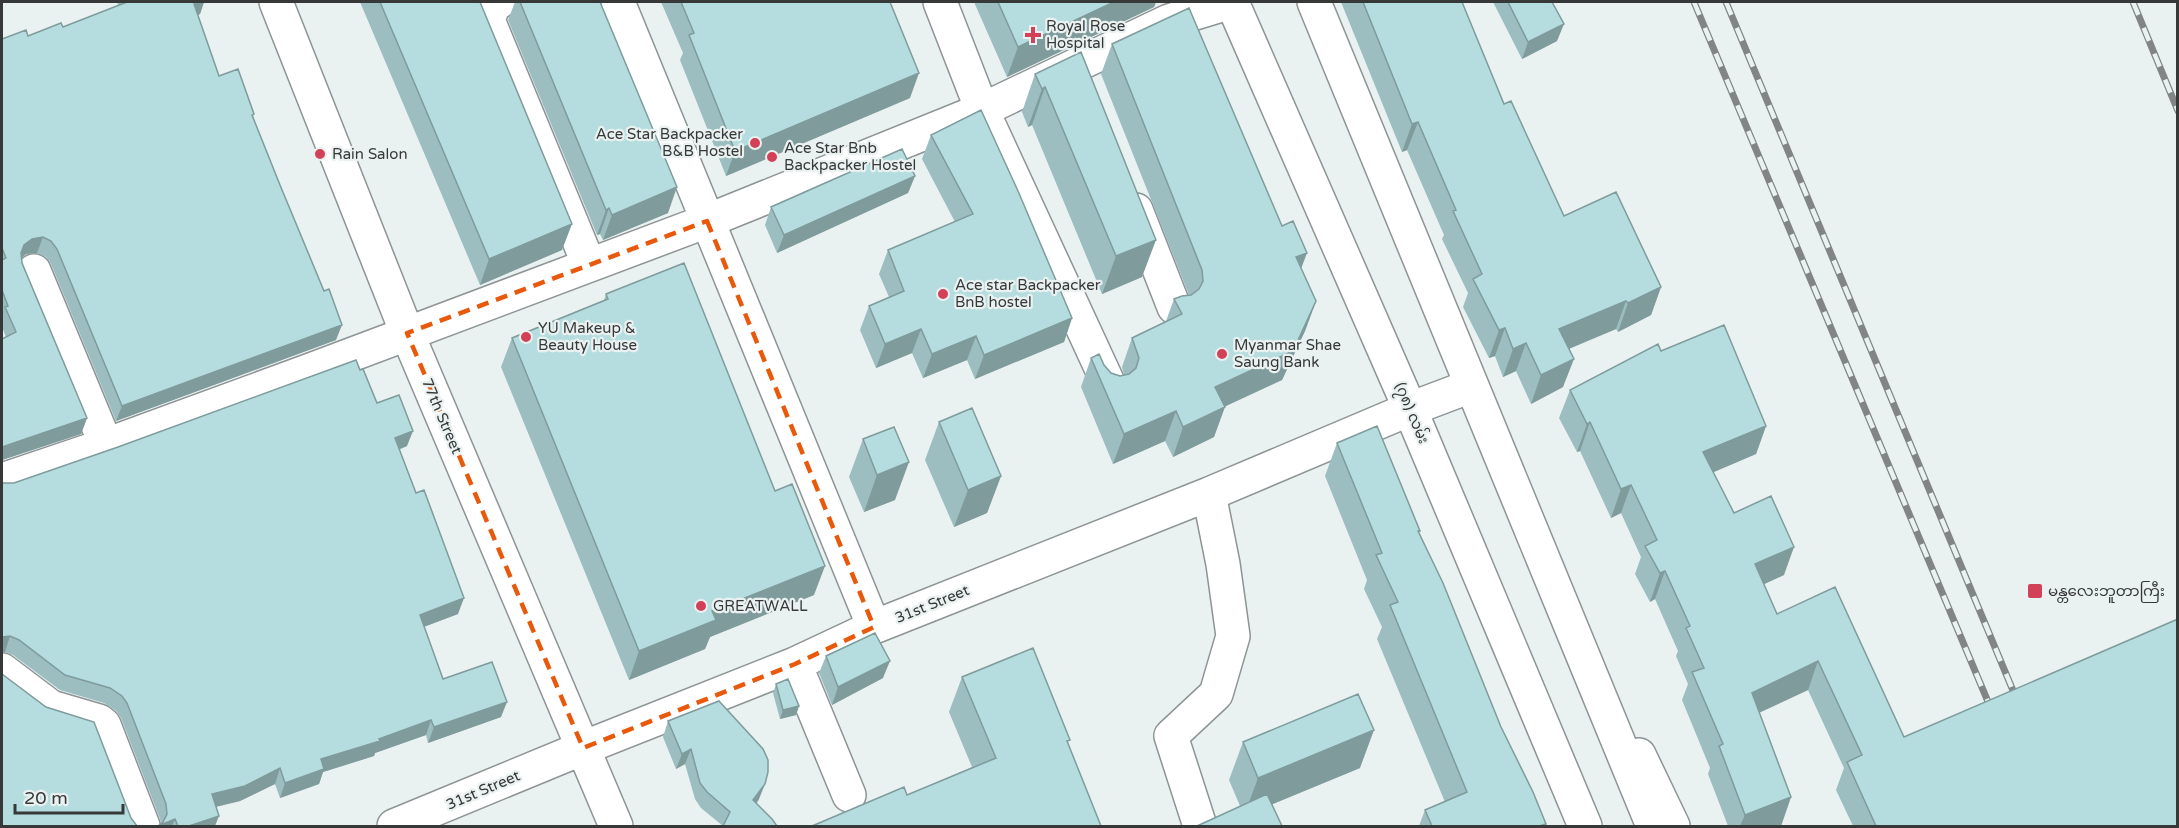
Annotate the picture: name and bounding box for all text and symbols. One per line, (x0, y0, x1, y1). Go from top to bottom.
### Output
place label: Royal Rose Hospital (1046, 17, 1125, 52)
marker: Royal Rose Hospital (1024, 26, 1042, 44)
place label: Ace Star Backpacker B&B Hostel (596, 125, 743, 160)
marker: Ace Star Backpacker B&B Hostel (748, 136, 762, 150)
place label: Ace Star Bnb Backpacker Hostel (784, 139, 916, 174)
place label: Rain Salon (332, 145, 408, 163)
marker: Rain Salon (313, 147, 327, 161)
marker: Ace Star Bnb Backpacker Hostel (765, 150, 779, 164)
place label: Ace star Backpacker BnB hostel (955, 276, 1101, 311)
marker: Ace star Backpacker BnB hostel (936, 287, 950, 301)
place label: YU Makeup & Beauty House (538, 319, 637, 354)
marker: YU Makeup & Beauty House (519, 330, 533, 344)
place label: Myanmar Shae Saung Bank (1234, 336, 1341, 371)
marker: Myanmar Shae Saung Bank (1215, 347, 1229, 361)
street label: 77th Street (418, 375, 466, 457)
street label: (၇၈) လမ်း (1388, 379, 1434, 448)
street label: 31st Street (892, 581, 972, 627)
place label: မန္တလေးဘူတာကြီး (2048, 581, 2165, 603)
marker: မန္တလေးဘူတာကြီး (2026, 582, 2044, 600)
place label: GREATWALL (713, 597, 808, 615)
marker: GREATWALL (694, 599, 708, 613)
street label: 31st Street (443, 766, 523, 814)
scale bar (15, 777, 123, 815)
text: 20 m (24, 787, 68, 809)

